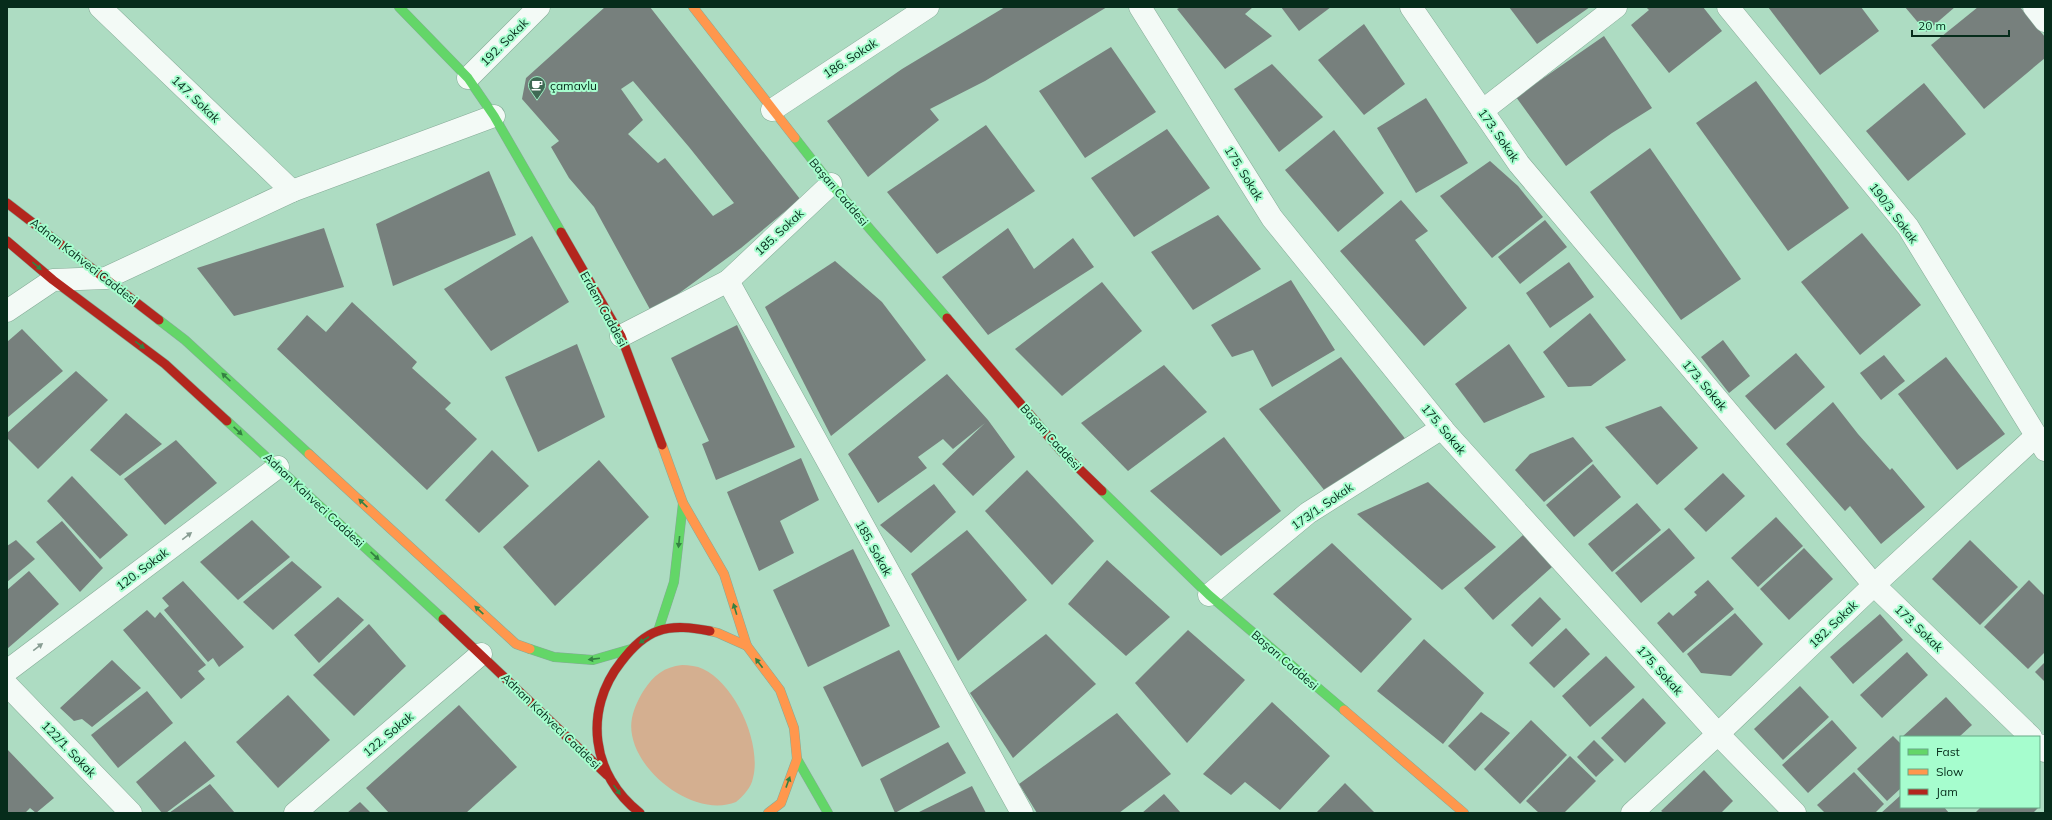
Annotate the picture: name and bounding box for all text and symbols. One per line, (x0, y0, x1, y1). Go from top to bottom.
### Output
scale bar (1912, 12, 2009, 38)
street label: 192. Sokak (477, 14, 532, 69)
text: 20 m (1918, 18, 1946, 33)
street label: 186. Sokak (820, 35, 880, 81)
street label: 147. Sokak (169, 72, 224, 126)
cafe icon: çamavlu (527, 75, 547, 100)
place label: çamavlu (550, 78, 597, 93)
street label: 173. Sokak (1475, 106, 1523, 165)
street label: 175. Sokak (1221, 143, 1267, 204)
street label: Başarı Caddesi (806, 155, 872, 229)
street label: 190/3. Sokak (1866, 180, 1922, 247)
street label: 185. Sokak (751, 205, 807, 258)
street label: Adnan Kahveci Caddesi (27, 215, 141, 308)
one-way arrow (32, 261, 42, 270)
street label: Erdem Caddesi (577, 269, 631, 349)
one-way arrow (135, 341, 146, 349)
street label: 173. Sokak (1680, 357, 1731, 414)
one-way arrow (221, 372, 231, 382)
street label: Başarı Caddesi (1017, 401, 1085, 473)
street label: 175. Sokak (1419, 401, 1470, 458)
one-way arrow (233, 426, 243, 435)
street label: Adnan Kahveci Caddesi (261, 450, 367, 551)
street label: 173/1. Sokak (1288, 479, 1356, 533)
one-way arrow (358, 498, 368, 508)
street label: 185. Sokak (853, 518, 896, 579)
one-way arrow (181, 531, 192, 540)
one-way arrow (676, 536, 682, 548)
street label: 120. Sokak (113, 544, 172, 593)
one-way arrow (370, 552, 380, 561)
street label: 182. Sokak (1806, 597, 1861, 651)
street label: 173. Sokak (1892, 601, 1947, 655)
one-way arrow (732, 603, 738, 615)
one-way arrow (475, 606, 484, 615)
street label: Başarı Caddesi (1248, 627, 1322, 693)
one-way arrow (638, 637, 650, 644)
street label: 175. Sokak (1634, 642, 1687, 698)
one-way arrow (33, 643, 44, 652)
one-way arrow (587, 656, 600, 662)
one-way arrow (755, 658, 763, 668)
street label: Adnan Kahveci Caddesi (498, 670, 604, 772)
street label: 122. Sokak (360, 708, 417, 759)
street label: 122/1. Sokak (39, 718, 100, 781)
legend (1900, 736, 2040, 808)
text: Fast (1936, 744, 1960, 759)
text: Slow (1936, 764, 1964, 779)
one-way arrow (786, 775, 792, 787)
text: Jam (1936, 784, 1958, 799)
one-way arrow (613, 785, 621, 796)

